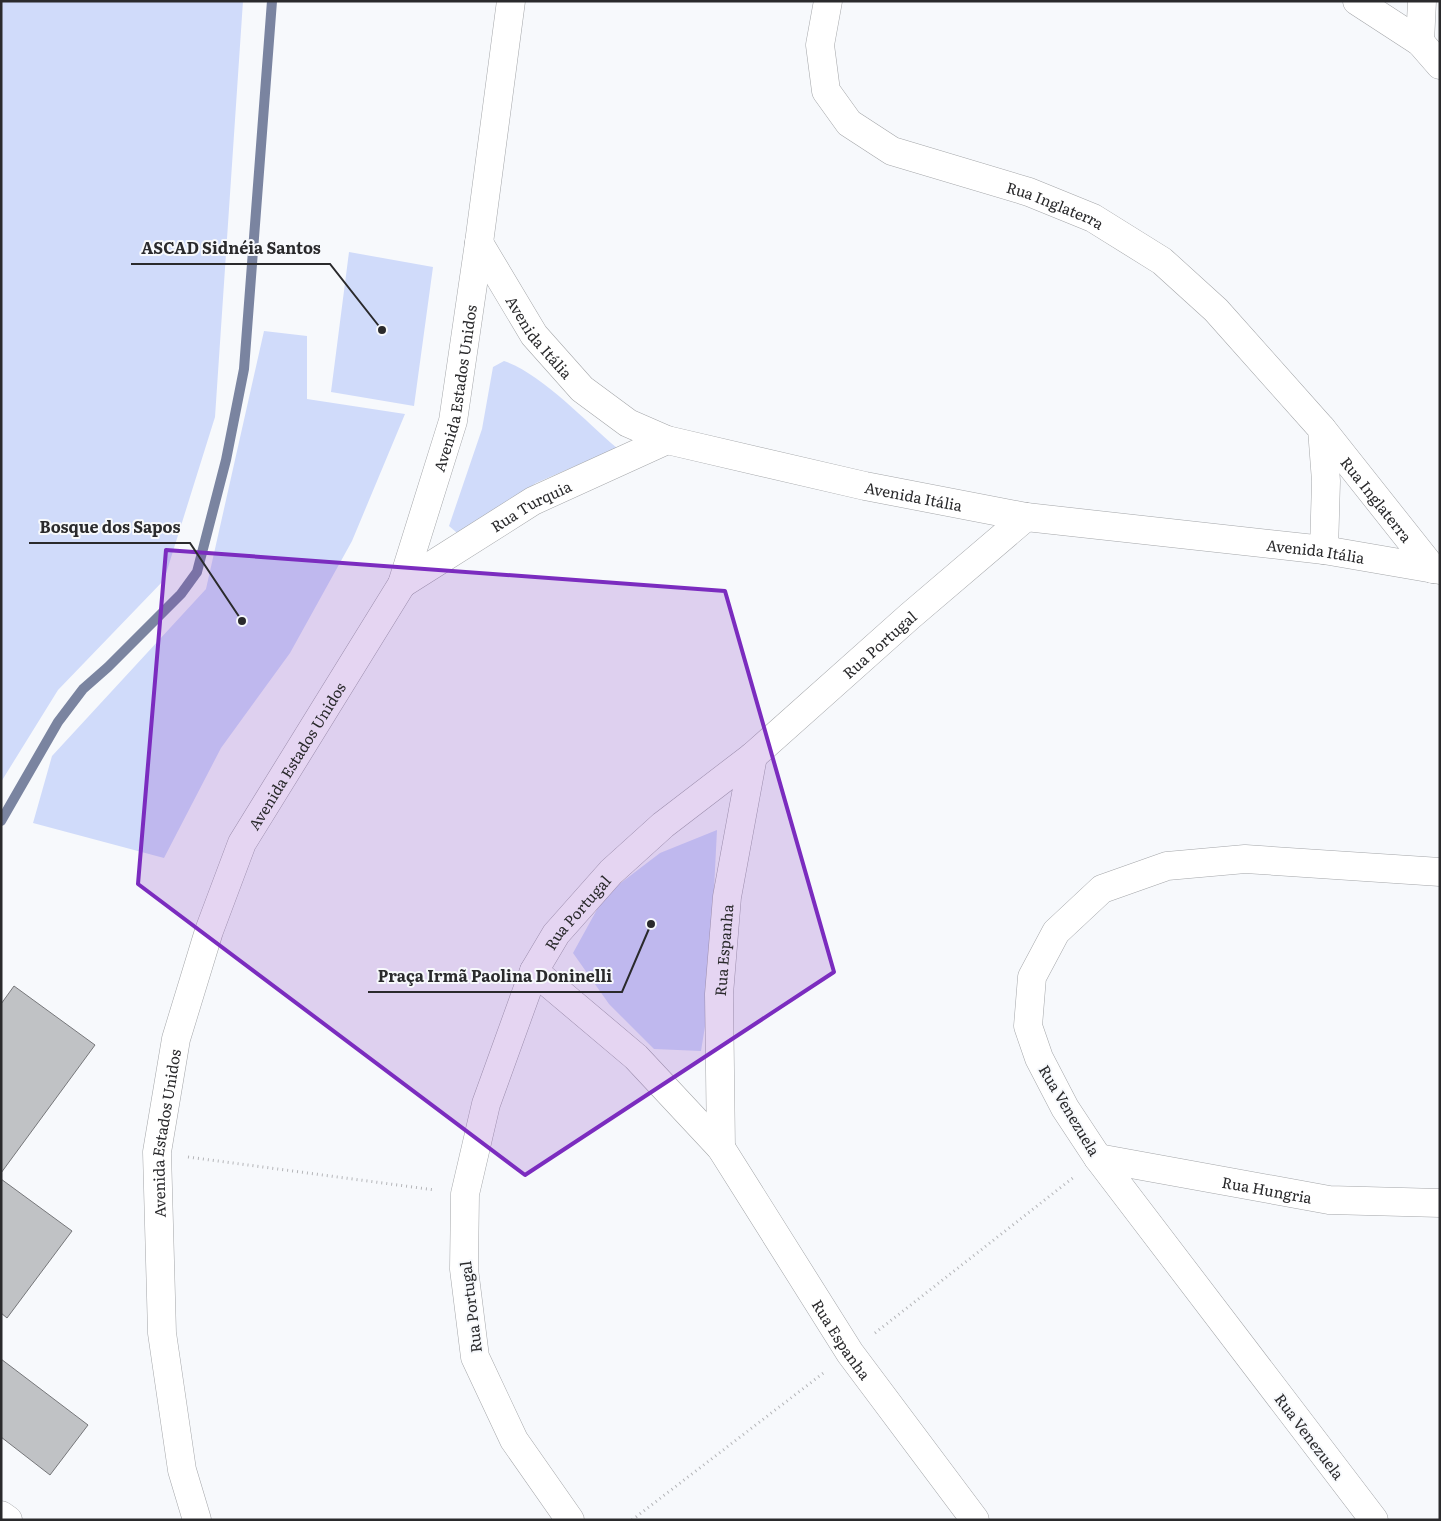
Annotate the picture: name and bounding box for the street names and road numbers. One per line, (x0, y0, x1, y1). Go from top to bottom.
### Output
street label: Rua Inglaterra (1004, 174, 1110, 235)
street label: Avenida Itália (501, 291, 579, 384)
street label: Avenida Estados Unidos (426, 303, 481, 474)
street label: Rua Inglaterra (1336, 451, 1419, 547)
street label: Rua Turquia (486, 473, 576, 537)
street label: Avenida Itália (863, 475, 965, 516)
street label: Avenida Itália (1265, 532, 1368, 569)
street label: Rua Portugal (837, 604, 921, 683)
street label: Avenida Estados Unidos (242, 677, 351, 834)
street label: Rua Portugal (538, 869, 615, 954)
street label: Rua Espanha (707, 902, 738, 997)
street label: Avenida Estados Unidos (145, 1047, 186, 1218)
street label: Rua Venezuela (1034, 1060, 1107, 1161)
street label: Rua Hungria (1220, 1169, 1315, 1208)
street label: Rua Portugal (453, 1260, 487, 1354)
street label: Rua Espanha (807, 1294, 878, 1385)
street label: Rua Venezuela (1270, 1388, 1351, 1485)

